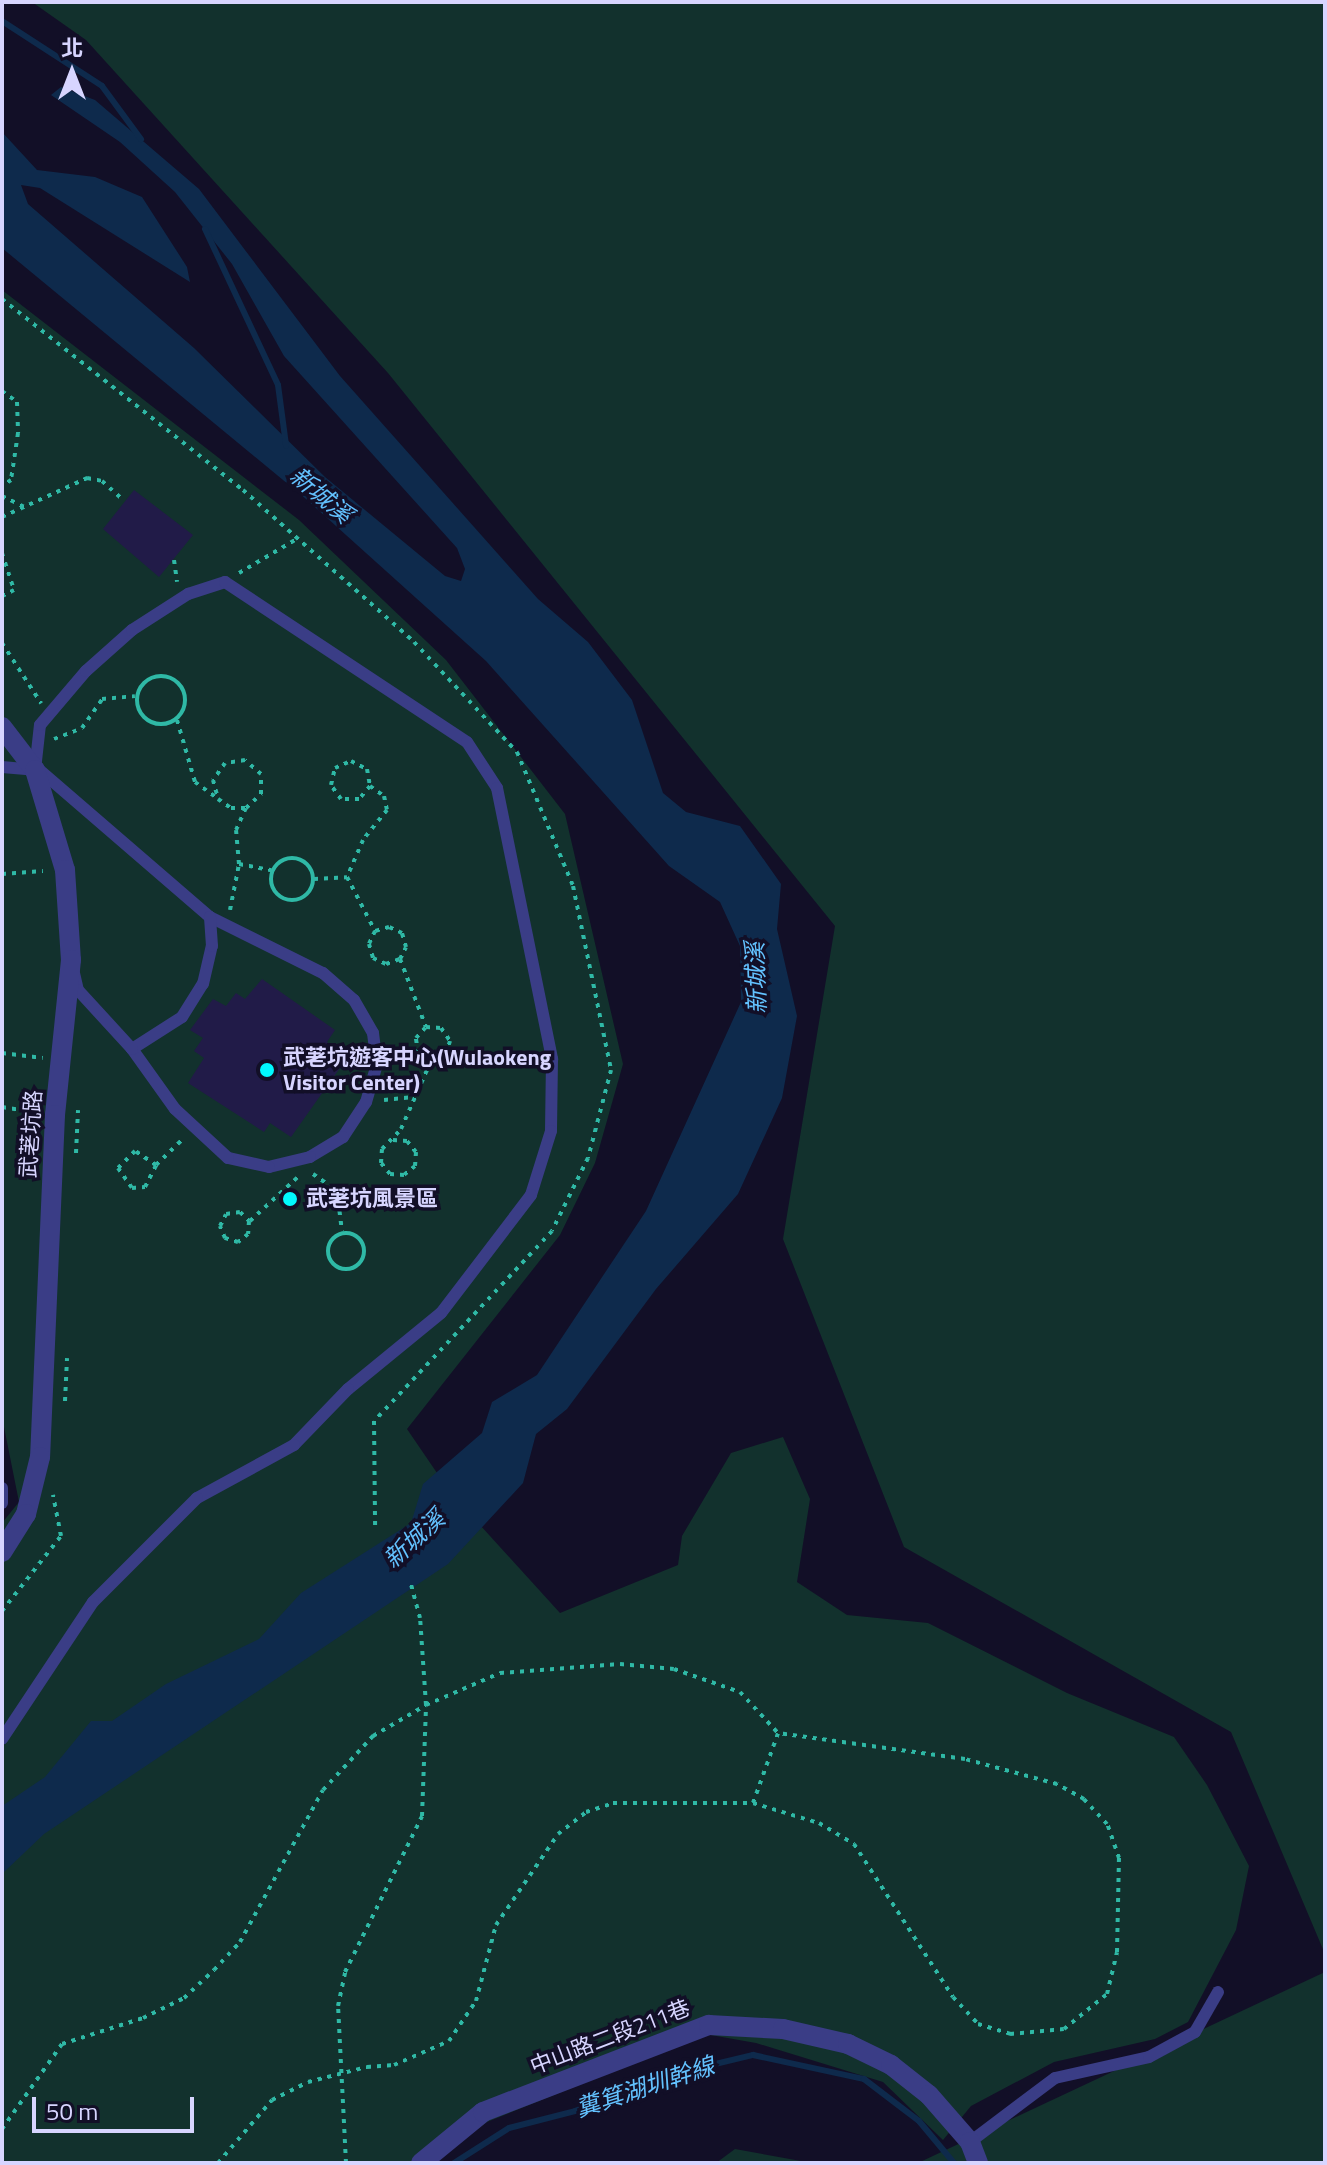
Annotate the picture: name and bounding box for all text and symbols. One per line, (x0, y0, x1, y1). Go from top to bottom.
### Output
text: 北 (61, 31, 83, 65)
north arrow (32, 32, 112, 112)
water label: 新城溪 (284, 461, 358, 529)
water label: 新城溪 (740, 942, 772, 1014)
place label: 武荖坑遊客中心(Wulaokeng Visitor Center) (283, 1044, 551, 1096)
marker: 武荖坑遊客中心(Wulaokeng Visitor Center) (258, 1061, 276, 1079)
street label: 武荖坑路 (15, 1089, 47, 1179)
place label: 武荖坑風景區 (306, 1186, 438, 1212)
marker: 武荖坑風景區 (281, 1190, 299, 1208)
water label: 新城溪 (378, 1504, 450, 1574)
street label: 中山路二段211巷 (526, 1994, 694, 2080)
water label: 糞箕湖圳幹線 (572, 2051, 718, 2123)
scale bar (36, 2081, 198, 2131)
text: 50 m (46, 2093, 98, 2129)

